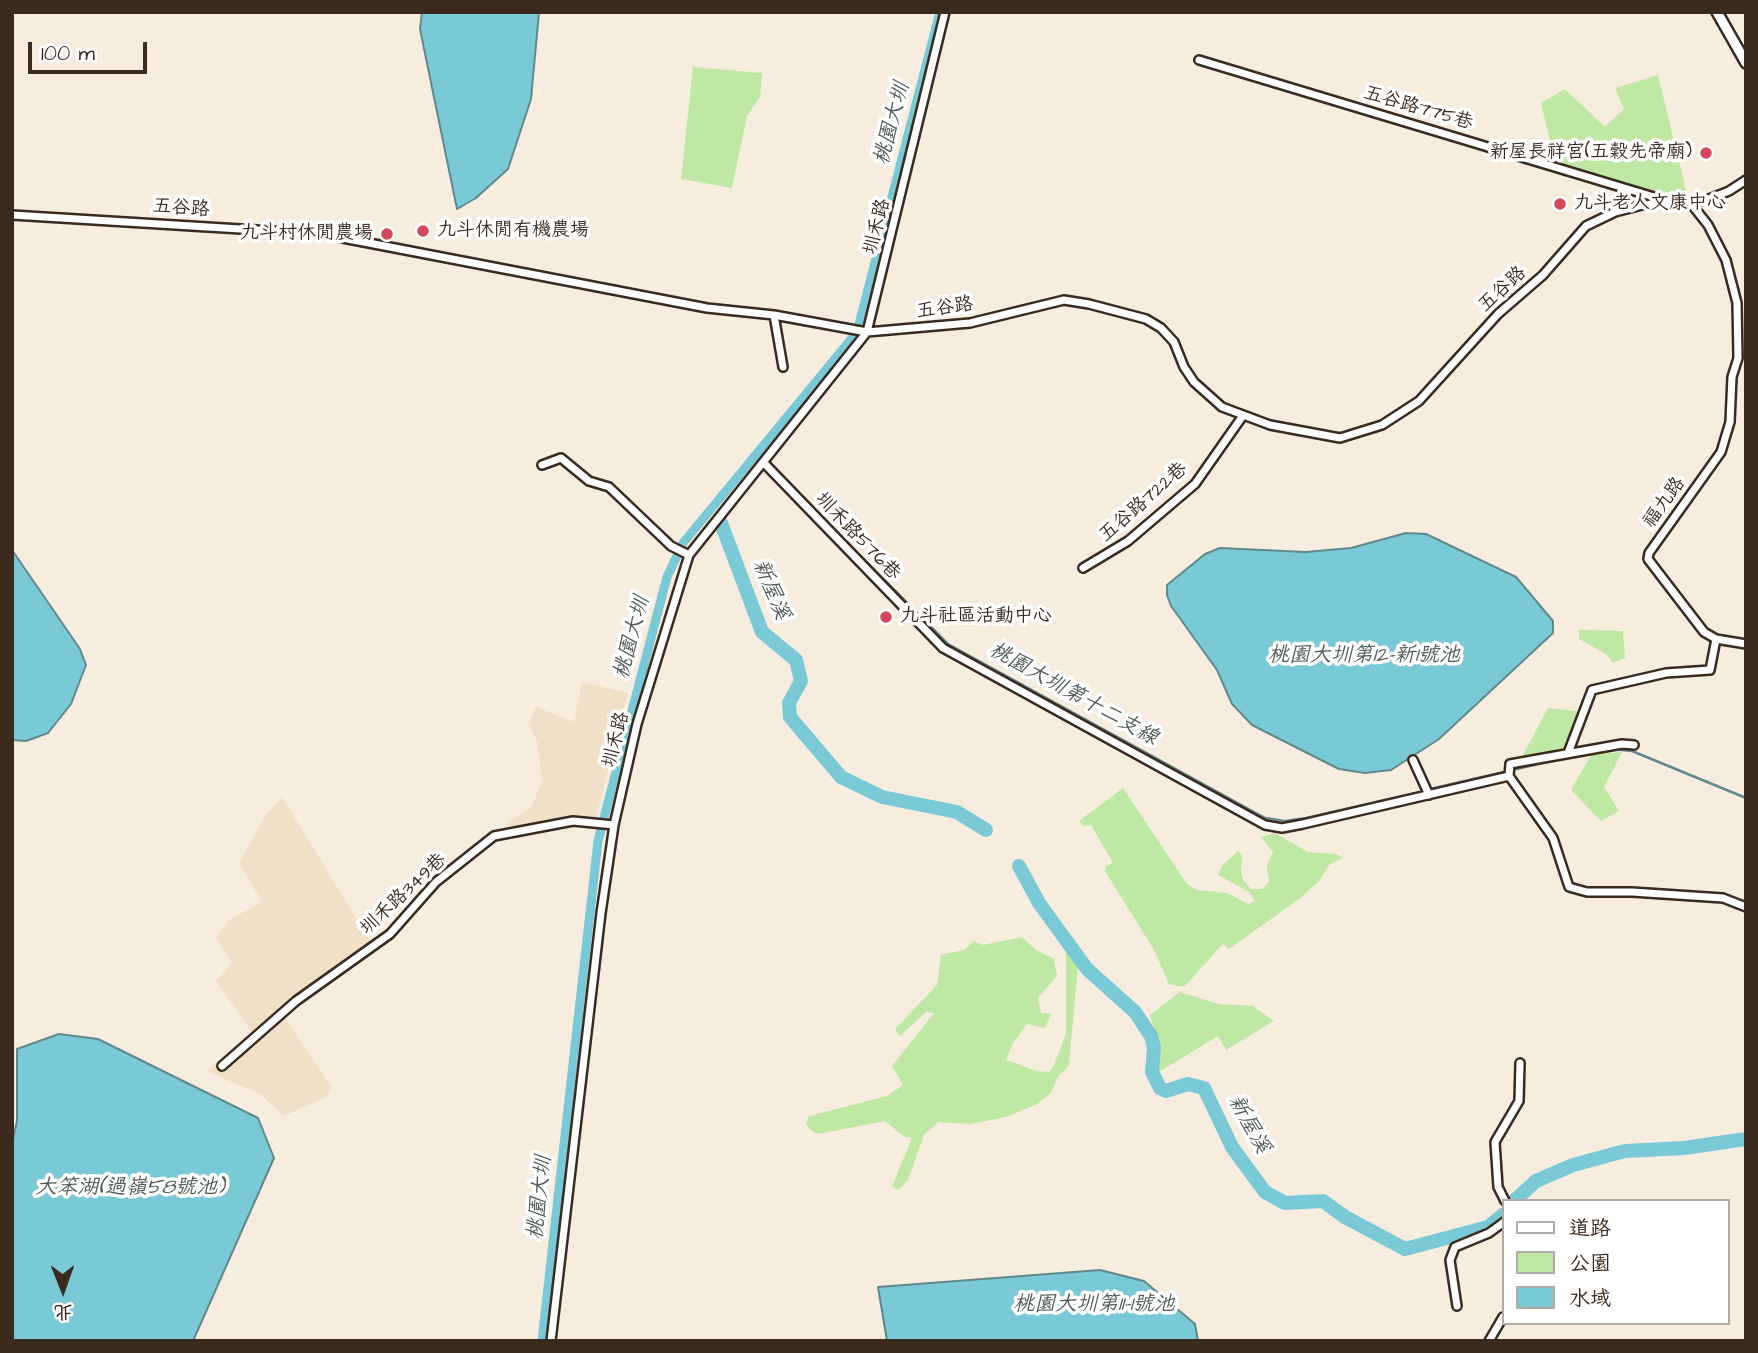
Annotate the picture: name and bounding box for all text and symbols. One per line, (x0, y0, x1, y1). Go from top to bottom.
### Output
scale bar (32, 28, 150, 72)
text: 100 m (41, 39, 95, 68)
water label: 桃園大圳 (870, 80, 916, 168)
street label: 五谷路775巷 (1361, 82, 1475, 136)
place label: 新屋長祥宮(五穀先帝廟) (1490, 142, 1692, 164)
marker: 新屋長祥宮(五穀先帝廟) (1698, 145, 1714, 161)
place label: 九斗老人文康中心 (1574, 193, 1726, 215)
street label: 五谷路 (152, 196, 210, 222)
marker: 九斗老人文康中心 (1552, 196, 1568, 212)
street label: 圳禾路 (860, 197, 896, 257)
place label: 九斗休閒有機農場 (437, 220, 589, 242)
place label: 九斗村休閒農場 (240, 223, 373, 245)
marker: 九斗休閒有機農場 (415, 223, 431, 239)
marker: 九斗村休閒農場 (379, 226, 395, 242)
street label: 五谷路 (1474, 262, 1532, 318)
street label: 五谷路 (915, 294, 975, 324)
street label: 五谷路722巷 (1095, 458, 1193, 548)
street label: 福九路 (1639, 473, 1691, 533)
street label: 圳禾路576巷 (810, 488, 904, 586)
water label: 新屋溪 (746, 556, 794, 624)
water label: 桃園大圳 (610, 594, 656, 682)
place label: 九斗社區活動中心 (900, 606, 1052, 628)
marker: 九斗社區活動中心 (878, 609, 894, 625)
water label: 桃園大圳第十二支線 (984, 638, 1162, 752)
water label: 桃園大圳第12-新1號池 (1268, 644, 1460, 670)
street label: 圳禾路 (599, 710, 635, 770)
street label: 圳禾路349巷 (356, 849, 452, 941)
water label: 新屋溪 (1222, 1091, 1274, 1159)
water label: 桃園大圳 (524, 1155, 558, 1241)
water label: 大笨湖(過嶺58號池) (35, 1176, 225, 1202)
legend (1502, 1199, 1730, 1325)
text: 道路 (1569, 1214, 1611, 1243)
text: 公園 (1569, 1249, 1611, 1278)
north arrow (28, 1255, 98, 1325)
text: 水域 (1569, 1284, 1611, 1313)
water label: 桃園大圳第11-1號池 (1013, 1293, 1175, 1319)
text: 北 (54, 1298, 73, 1325)

